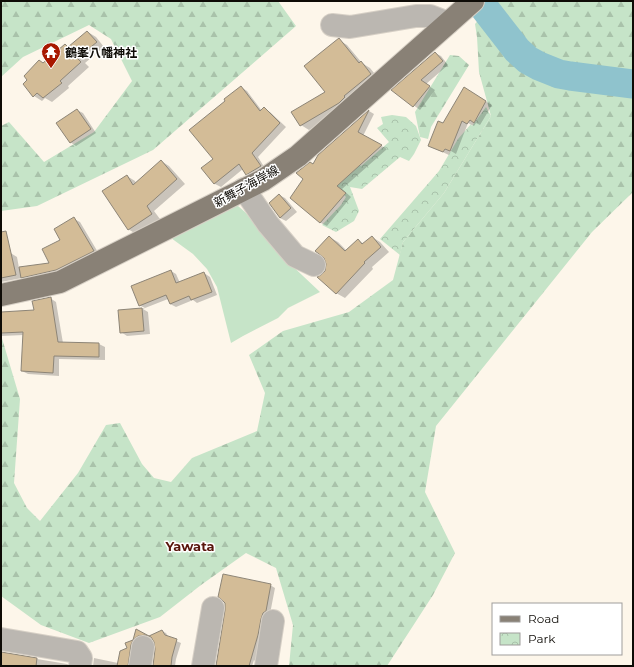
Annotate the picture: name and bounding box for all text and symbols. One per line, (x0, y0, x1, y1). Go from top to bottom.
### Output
temple icon: 鶴峯八幡神社 (40, 41, 62, 69)
place label: 鶴峯八幡神社 (65, 45, 137, 60)
street label: 新舞子海岸線 (211, 162, 281, 210)
district label: Yawata (164, 538, 215, 554)
legend (492, 603, 622, 655)
text: Road (528, 611, 559, 626)
text: Park (528, 631, 556, 646)

